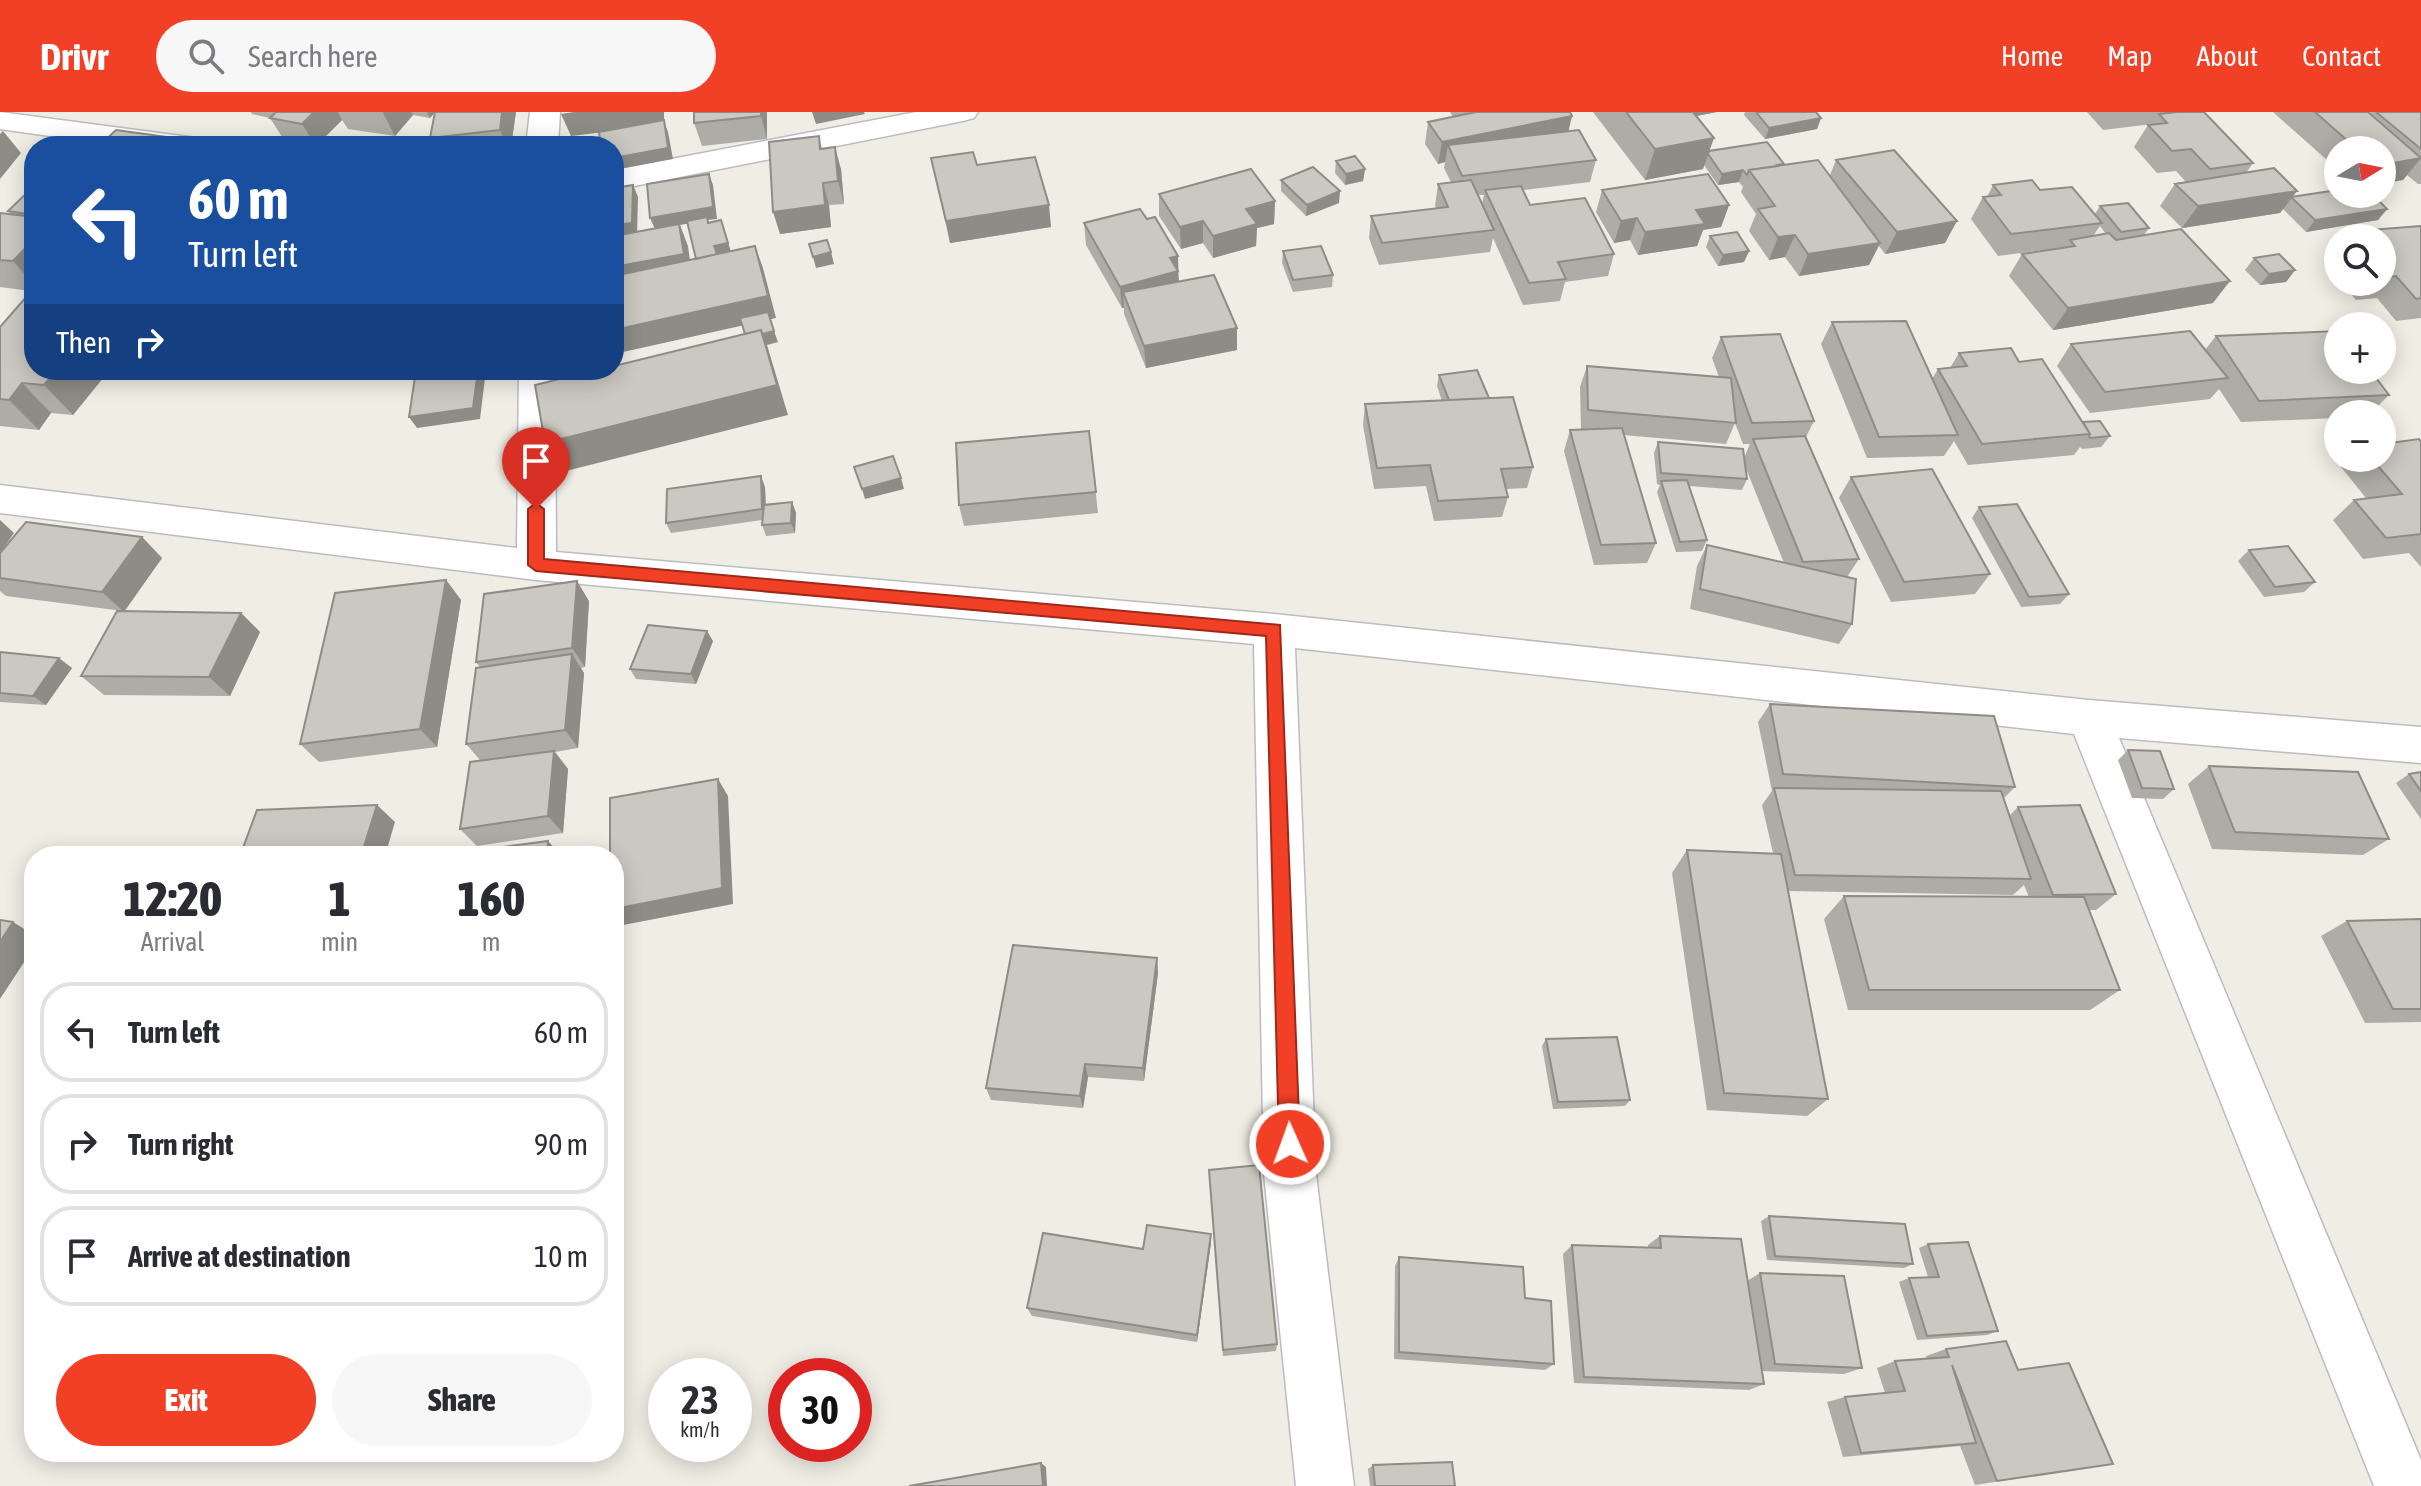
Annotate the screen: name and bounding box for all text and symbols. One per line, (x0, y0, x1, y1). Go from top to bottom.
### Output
search box (156, 20, 716, 92)
icon: search (184, 34, 228, 78)
text: Drivr (40, 35, 108, 78)
text: Search here (248, 39, 378, 73)
text: Home (2001, 40, 2063, 72)
text: Map (2107, 40, 2152, 72)
text: About (2196, 40, 2258, 72)
text: Contact (2302, 40, 2381, 72)
north arrow (2324, 136, 2396, 208)
map controls (2324, 136, 2396, 472)
text: 60 m (188, 167, 289, 231)
icon: left (56, 168, 160, 272)
button: search (2324, 224, 2396, 296)
text: Turn left (188, 233, 298, 275)
button: + (2324, 312, 2396, 384)
icon: right (127, 320, 171, 364)
text: Then (56, 325, 111, 359)
button: − (2324, 400, 2396, 472)
pin (502, 427, 570, 509)
icon: arrive (514, 439, 558, 483)
text: 12:20 (123, 871, 222, 926)
text: 1 (328, 871, 351, 926)
text: 160 (457, 871, 525, 926)
text: Arrival (141, 927, 204, 957)
text: min (321, 927, 358, 957)
text: m (482, 927, 500, 957)
icon: left (60, 1010, 104, 1054)
text: Turn left (128, 1015, 220, 1049)
text: 60 m (534, 1015, 588, 1049)
position arrow (1248, 1102, 1332, 1186)
icon: right (60, 1122, 104, 1166)
text: Turn right (128, 1127, 234, 1161)
text: 90 m (534, 1127, 588, 1161)
icon: arrive (60, 1234, 104, 1278)
text: Arrive at destination (128, 1239, 350, 1273)
text: 10 m (534, 1239, 588, 1273)
button: Exit (56, 1354, 316, 1446)
button: Share (332, 1354, 592, 1446)
speed limit sign: 30 (768, 1358, 872, 1462)
text: 23 (681, 1377, 719, 1422)
text: km/h (680, 1418, 720, 1441)

